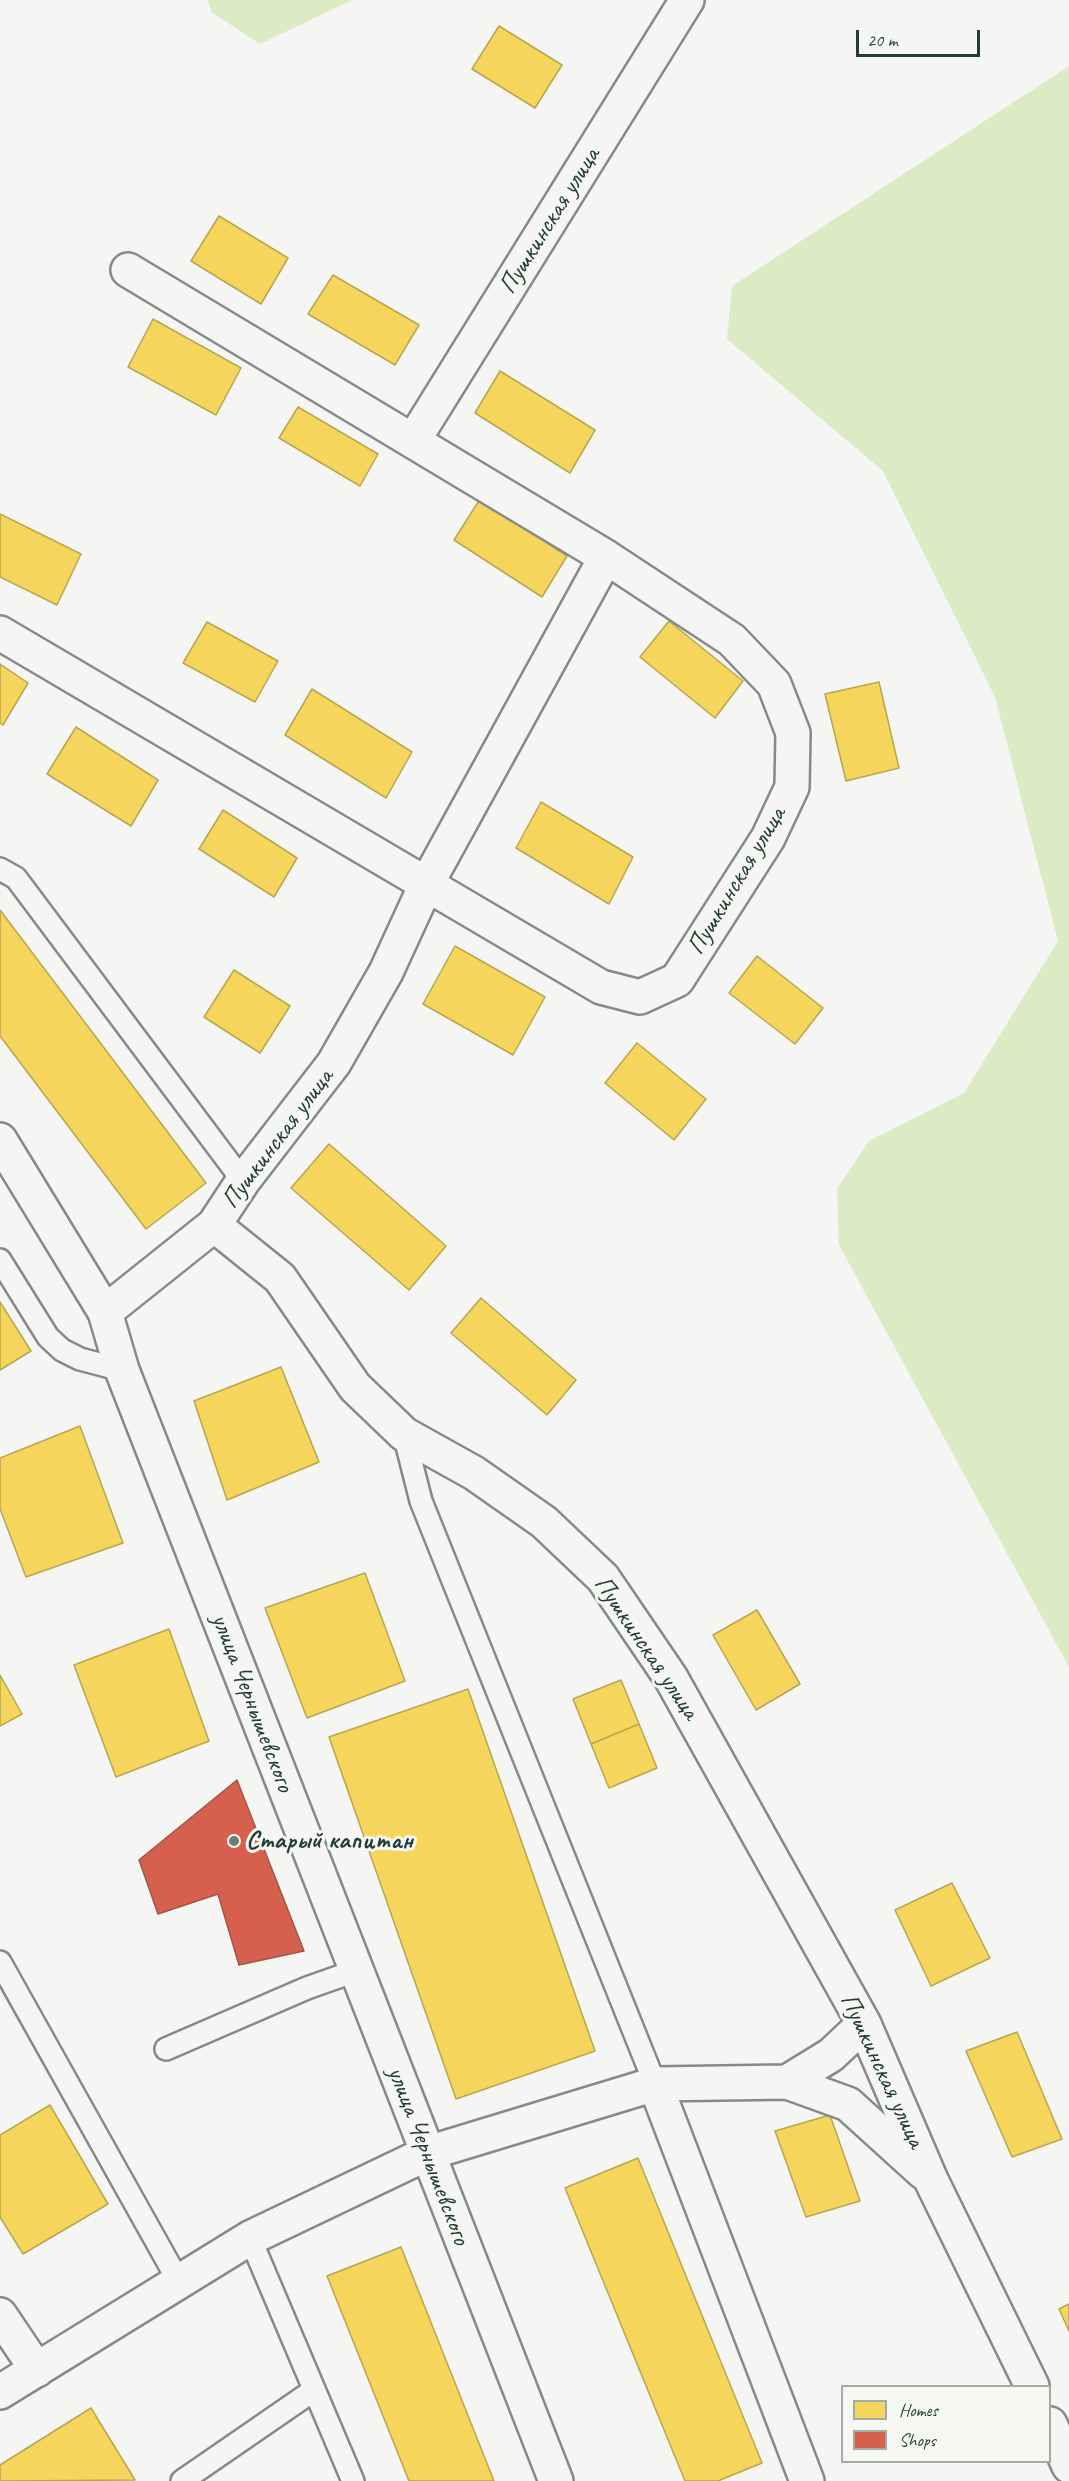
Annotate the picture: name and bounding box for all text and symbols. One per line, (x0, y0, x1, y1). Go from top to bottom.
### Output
scale bar (859, 18, 984, 56)
text: 20 m (867, 29, 898, 51)
street label: Пушкинская улица (493, 142, 607, 300)
street label: Пушкинская улица (681, 802, 793, 960)
street label: Пушкинская улица (215, 1063, 341, 1215)
street label: Пушкинская улица (586, 1570, 706, 1726)
street label: улица Чернышевского (204, 1609, 300, 1797)
place label: Старый капитан (246, 1825, 413, 1857)
marker: Старый капитан (227, 1834, 241, 1848)
street label: Пушкинская улица (833, 1989, 931, 2153)
street label: улица Чернышевского (380, 2062, 476, 2250)
legend (841, 2385, 1051, 2463)
text: Homes (899, 2399, 938, 2421)
text: Shops (899, 2429, 936, 2451)

